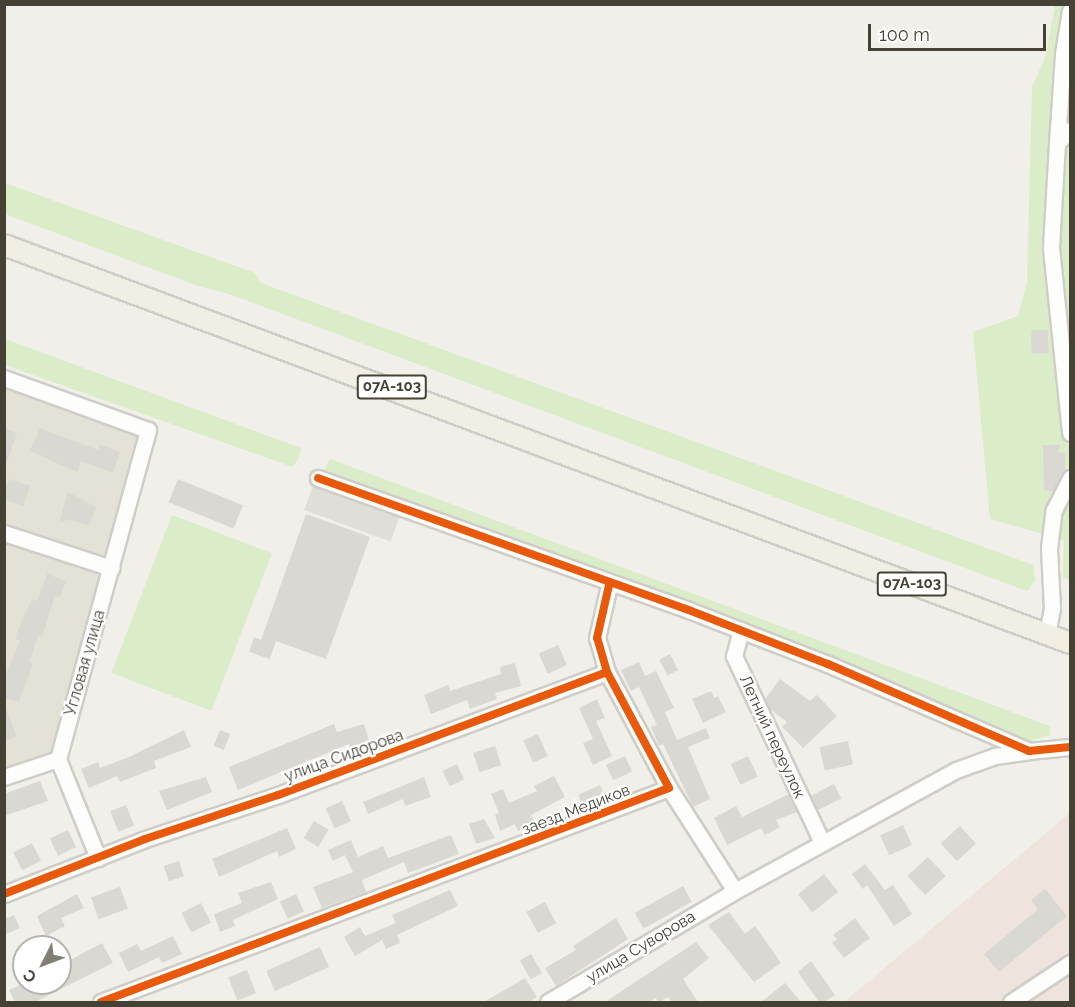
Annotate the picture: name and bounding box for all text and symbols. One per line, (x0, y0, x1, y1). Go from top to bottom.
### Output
scale bar (871, 12, 1050, 50)
text: 100 m (879, 24, 930, 45)
road number: 07А-103 (356, 375, 428, 399)
road number: 07А-103 (876, 572, 948, 596)
street label: Угловая улица (61, 608, 109, 718)
street label: Летний переулок (735, 672, 809, 802)
street label: улица Сидорова (282, 726, 406, 786)
street label: заезд Медиков (519, 781, 633, 839)
street label: улица Суворова (583, 907, 699, 987)
north arrow (12, 935, 72, 995)
text: С (19, 966, 40, 986)

